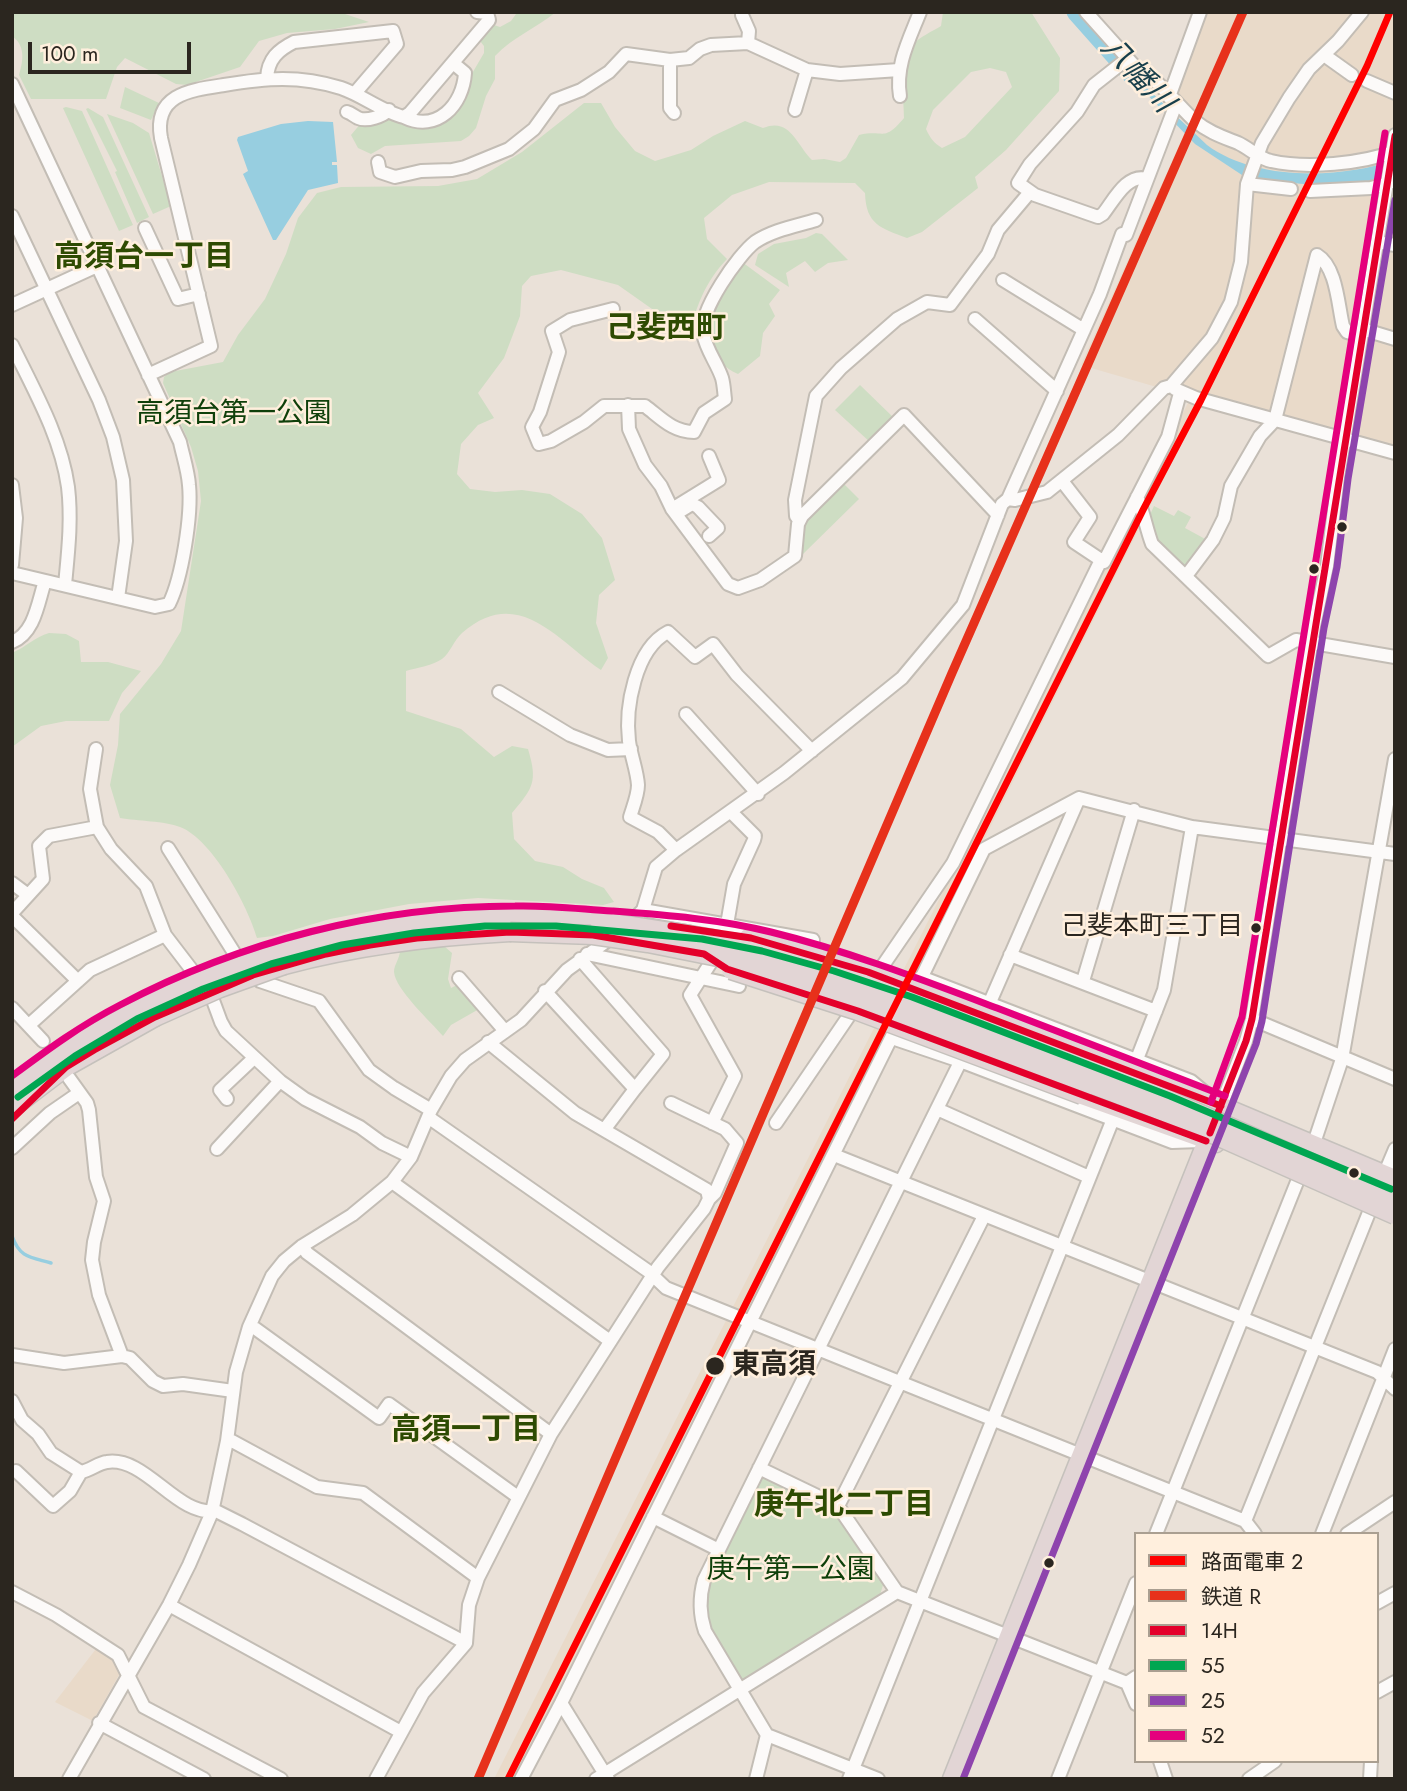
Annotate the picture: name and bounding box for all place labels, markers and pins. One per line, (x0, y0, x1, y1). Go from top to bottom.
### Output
unlabelled marker (1335, 520, 1349, 534)
unlabelled marker (1307, 562, 1321, 576)
place label: 己斐本町三丁目 (1061, 912, 1243, 944)
marker: 己斐本町三丁目 (1249, 921, 1263, 935)
unlabelled marker (1347, 1166, 1361, 1180)
place label: 東高須 (732, 1349, 816, 1383)
marker: 東高須 (704, 1355, 726, 1377)
unlabelled marker (1042, 1556, 1056, 1570)

